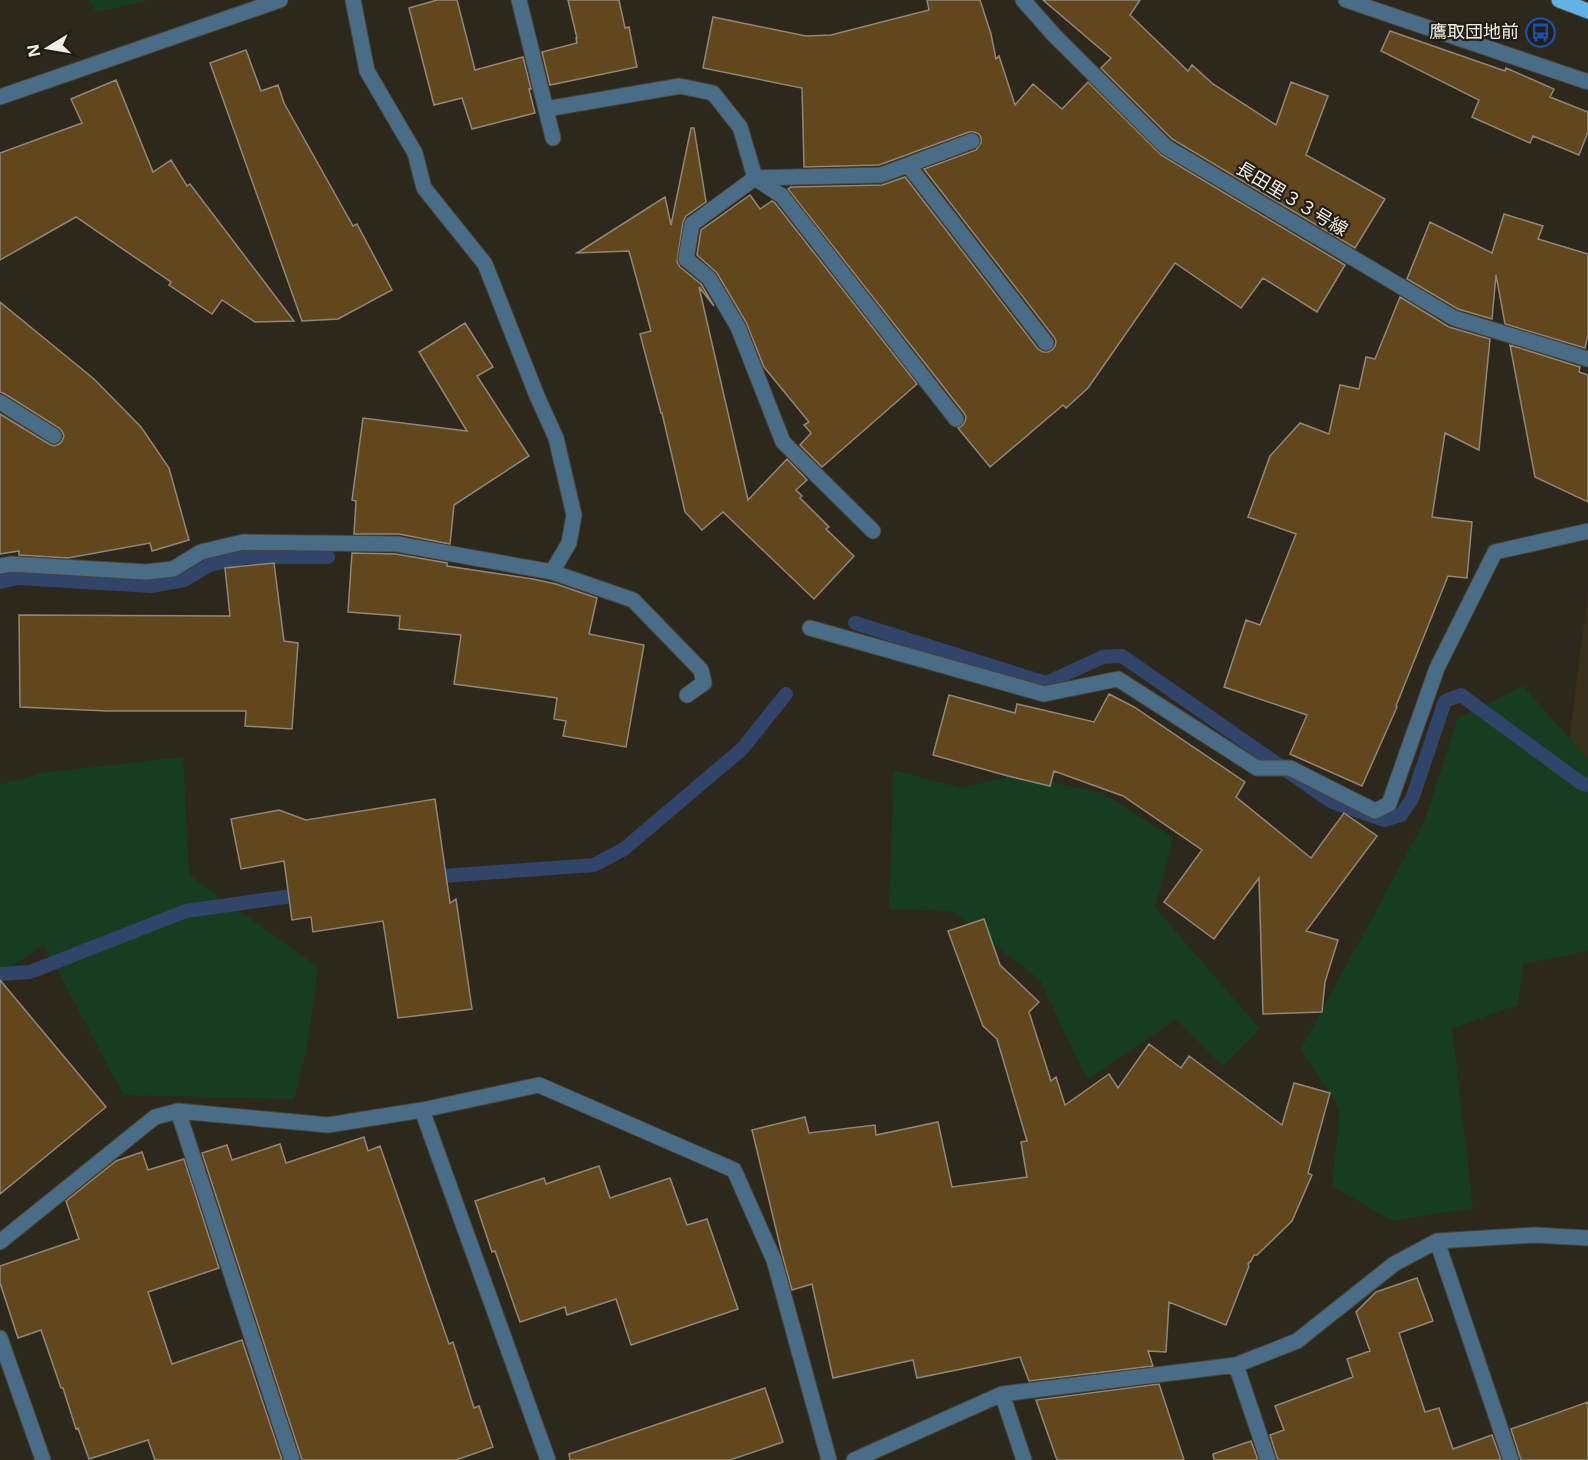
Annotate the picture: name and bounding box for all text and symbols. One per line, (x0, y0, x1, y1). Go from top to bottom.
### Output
bus stop icon: 鷹取団地前 (1524, 16, 1556, 48)
north arrow (18, 18, 78, 78)
place label: 鷹取団地前 (1429, 19, 1519, 43)
text: N (21, 42, 45, 59)
street label: 長田里３３号線 (1232, 155, 1353, 241)

